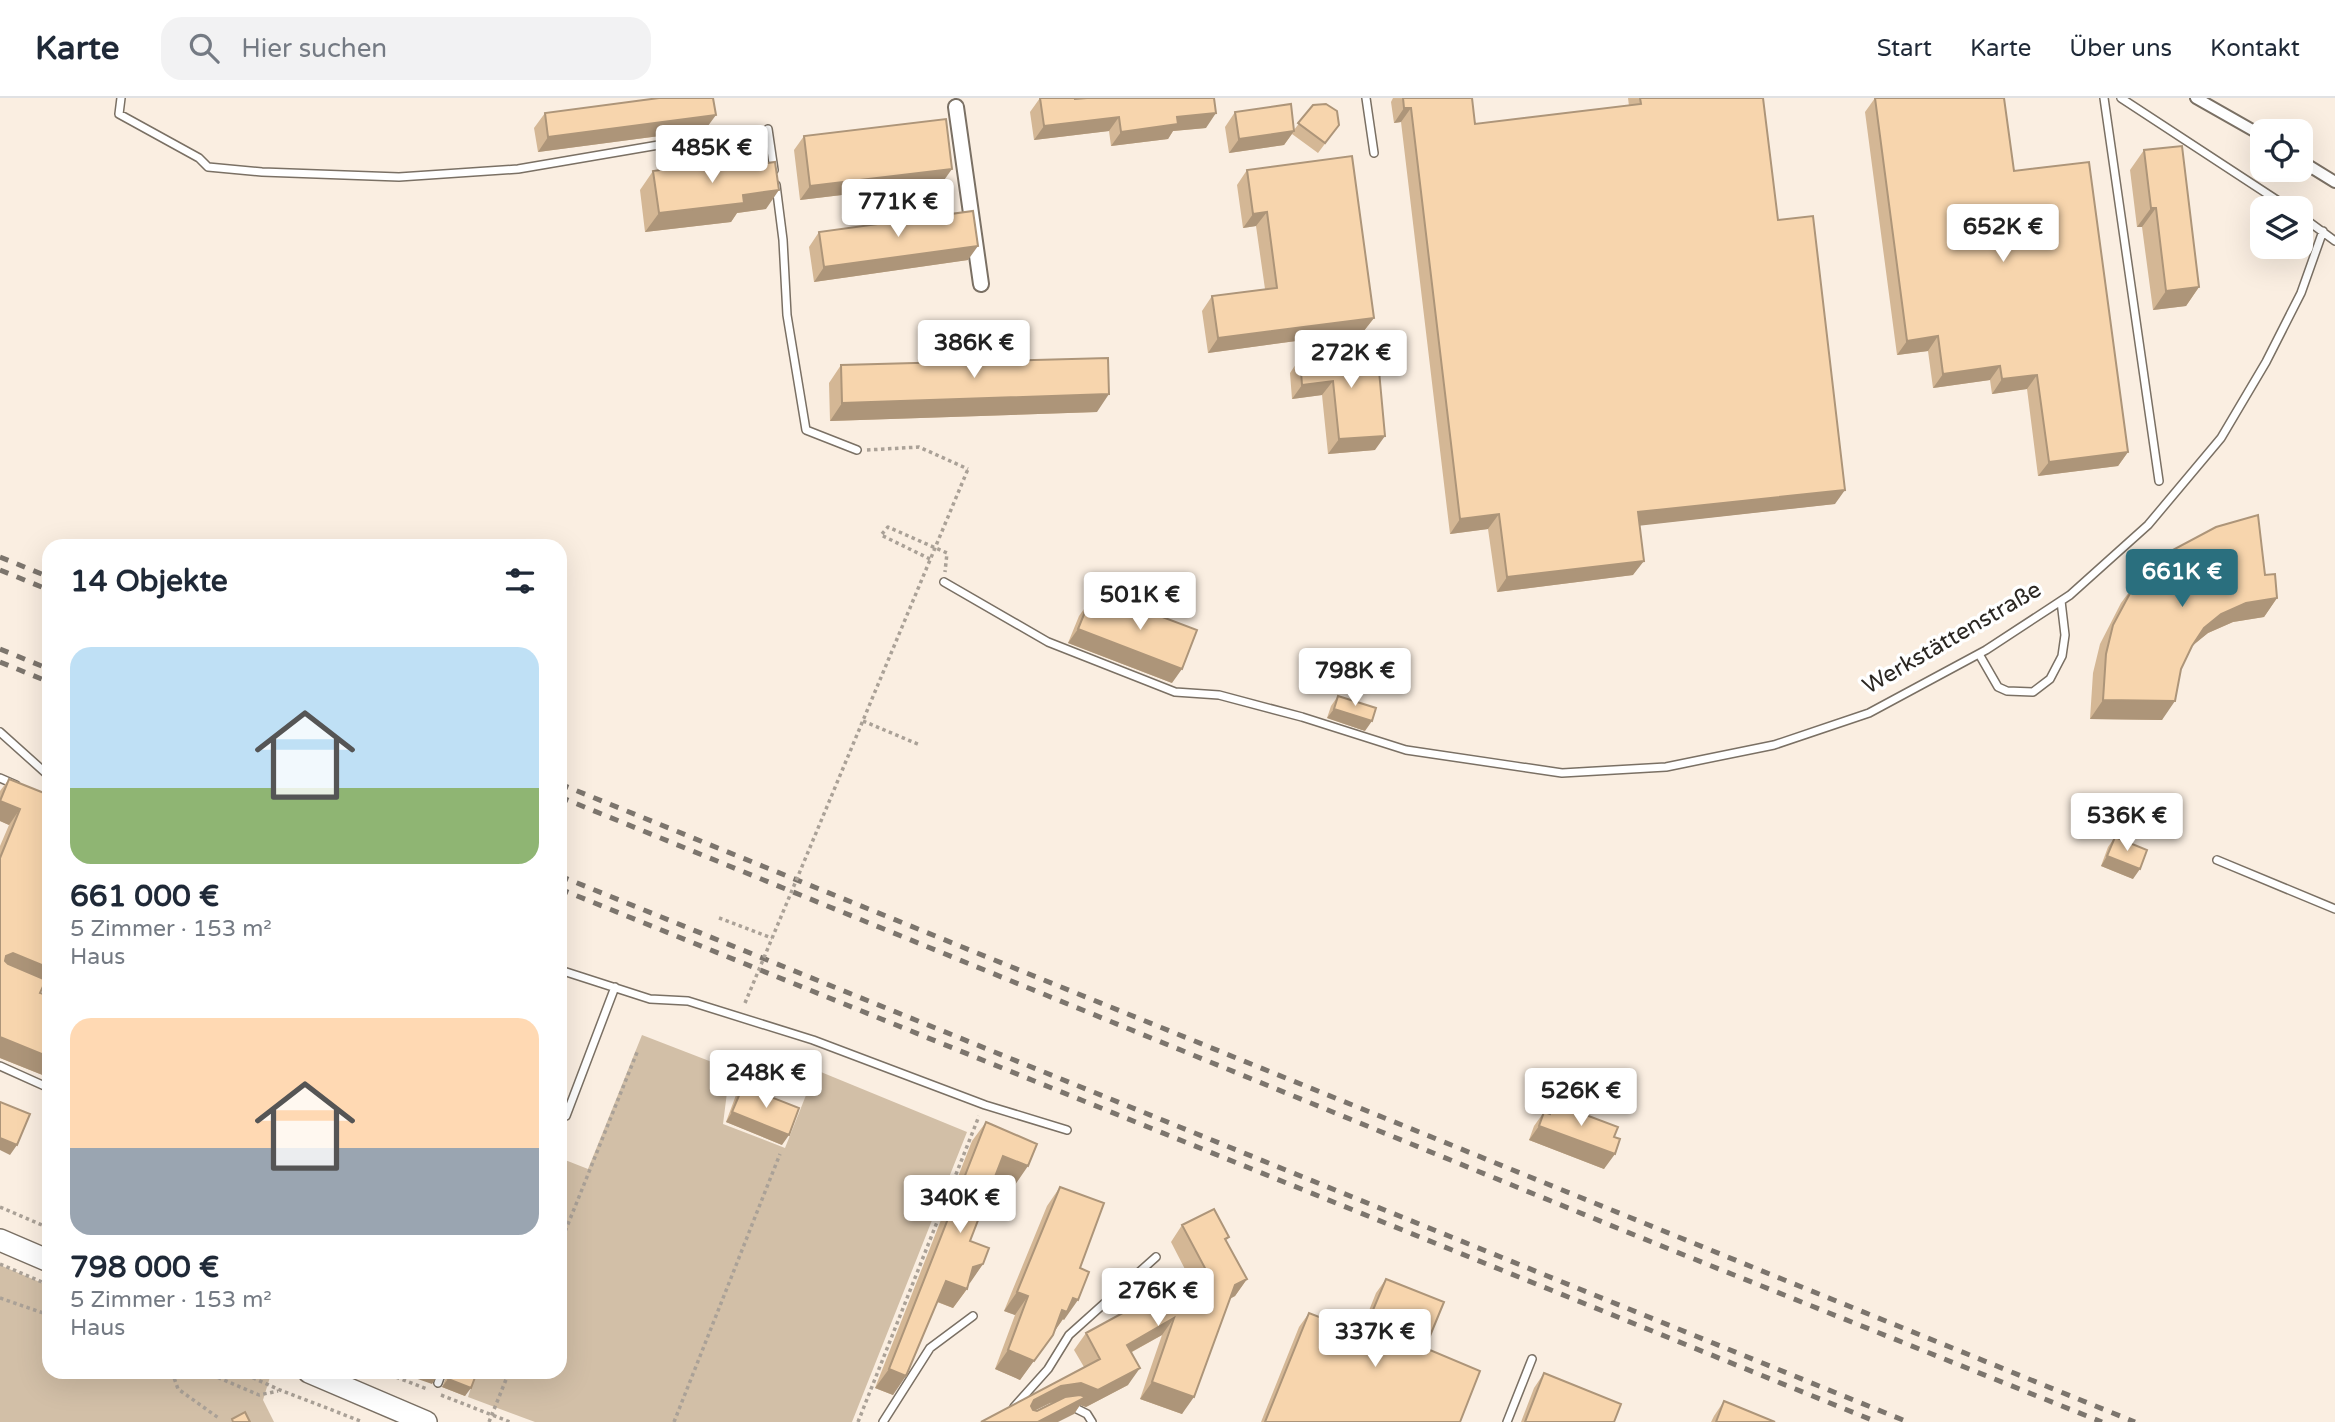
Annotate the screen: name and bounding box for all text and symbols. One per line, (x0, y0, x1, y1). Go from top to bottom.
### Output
search box (161, 17, 651, 80)
text: Karte (35, 29, 119, 68)
icon: search (185, 29, 223, 67)
text: Hier suchen (241, 33, 387, 64)
text: Start (1877, 34, 1932, 63)
text: Karte (1970, 34, 2031, 63)
text: Über uns (2069, 34, 2172, 63)
text: Kontakt (2210, 34, 2300, 63)
map controls (2250, 119, 2313, 259)
button: locate (2250, 119, 2313, 182)
pin: 485K € (655, 126, 769, 185)
text: 485K € (672, 134, 752, 162)
pin: 771K € (841, 180, 955, 239)
text: 771K € (858, 188, 938, 216)
button: layers (2250, 196, 2313, 259)
pin: 652K € (1946, 204, 2060, 264)
text: 652K € (1963, 213, 2043, 241)
pin: 386K € (917, 320, 1031, 380)
text: 386K € (934, 329, 1014, 357)
pin: 272K € (1294, 330, 1408, 390)
text: 272K € (1311, 339, 1391, 367)
pin: 661K € (2125, 550, 2239, 609)
text: 661K € (2142, 558, 2222, 586)
icon: filters (501, 562, 539, 600)
text: 14 Objekte (70, 563, 228, 600)
pin: 501K € (1083, 573, 1197, 632)
street label: Werkstättenstraße (1858, 575, 2046, 701)
text: 501K € (1100, 581, 1180, 609)
pin: 798K € (1298, 648, 1412, 708)
text: 798K € (1315, 657, 1395, 685)
icon: home (242, 692, 368, 818)
pin: 536K € (2070, 794, 2184, 853)
text: 536K € (2087, 802, 2167, 830)
text: 661 000 € (70, 878, 219, 915)
text: 5 Zimmer · 153 m² (70, 915, 272, 943)
text: Haus (70, 943, 125, 971)
pin: 248K € (709, 1051, 823, 1110)
text: 248K € (726, 1059, 806, 1087)
icon: home (242, 1063, 368, 1189)
pin: 526K € (1524, 1068, 1638, 1128)
text: 526K € (1541, 1077, 1621, 1105)
pin: 340K € (903, 1176, 1017, 1235)
text: 340K € (920, 1184, 1000, 1212)
text: 798 000 € (70, 1249, 219, 1286)
pin: 276K € (1101, 1268, 1215, 1328)
text: 276K € (1118, 1277, 1198, 1305)
text: 5 Zimmer · 153 m² (70, 1286, 272, 1314)
pin: 337K € (1318, 1310, 1432, 1369)
text: Haus (70, 1314, 125, 1342)
text: 337K € (1335, 1318, 1415, 1346)

